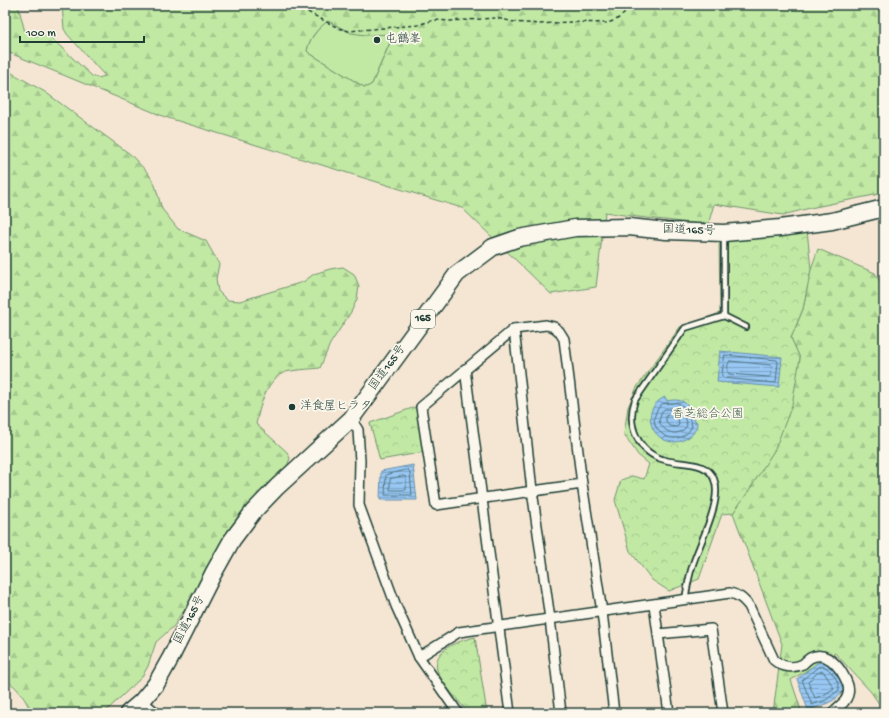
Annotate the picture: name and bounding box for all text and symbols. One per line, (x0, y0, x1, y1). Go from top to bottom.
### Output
scale bar (20, 18, 144, 44)
text: 100 m (25, 27, 56, 41)
place label: 屯鶴峯 (385, 32, 421, 47)
marker: 屯鶴峯 (372, 35, 382, 45)
street label: 国道165号 (662, 222, 716, 239)
road number: 165 (411, 310, 435, 328)
street label: 国道165号 (366, 342, 409, 394)
place label: 洋食屋ヒラタ (300, 399, 372, 414)
marker: 洋食屋ヒラタ (287, 402, 297, 412)
park label: 香芝総合公園 (672, 407, 744, 422)
street label: 国道165号 (171, 593, 208, 647)

